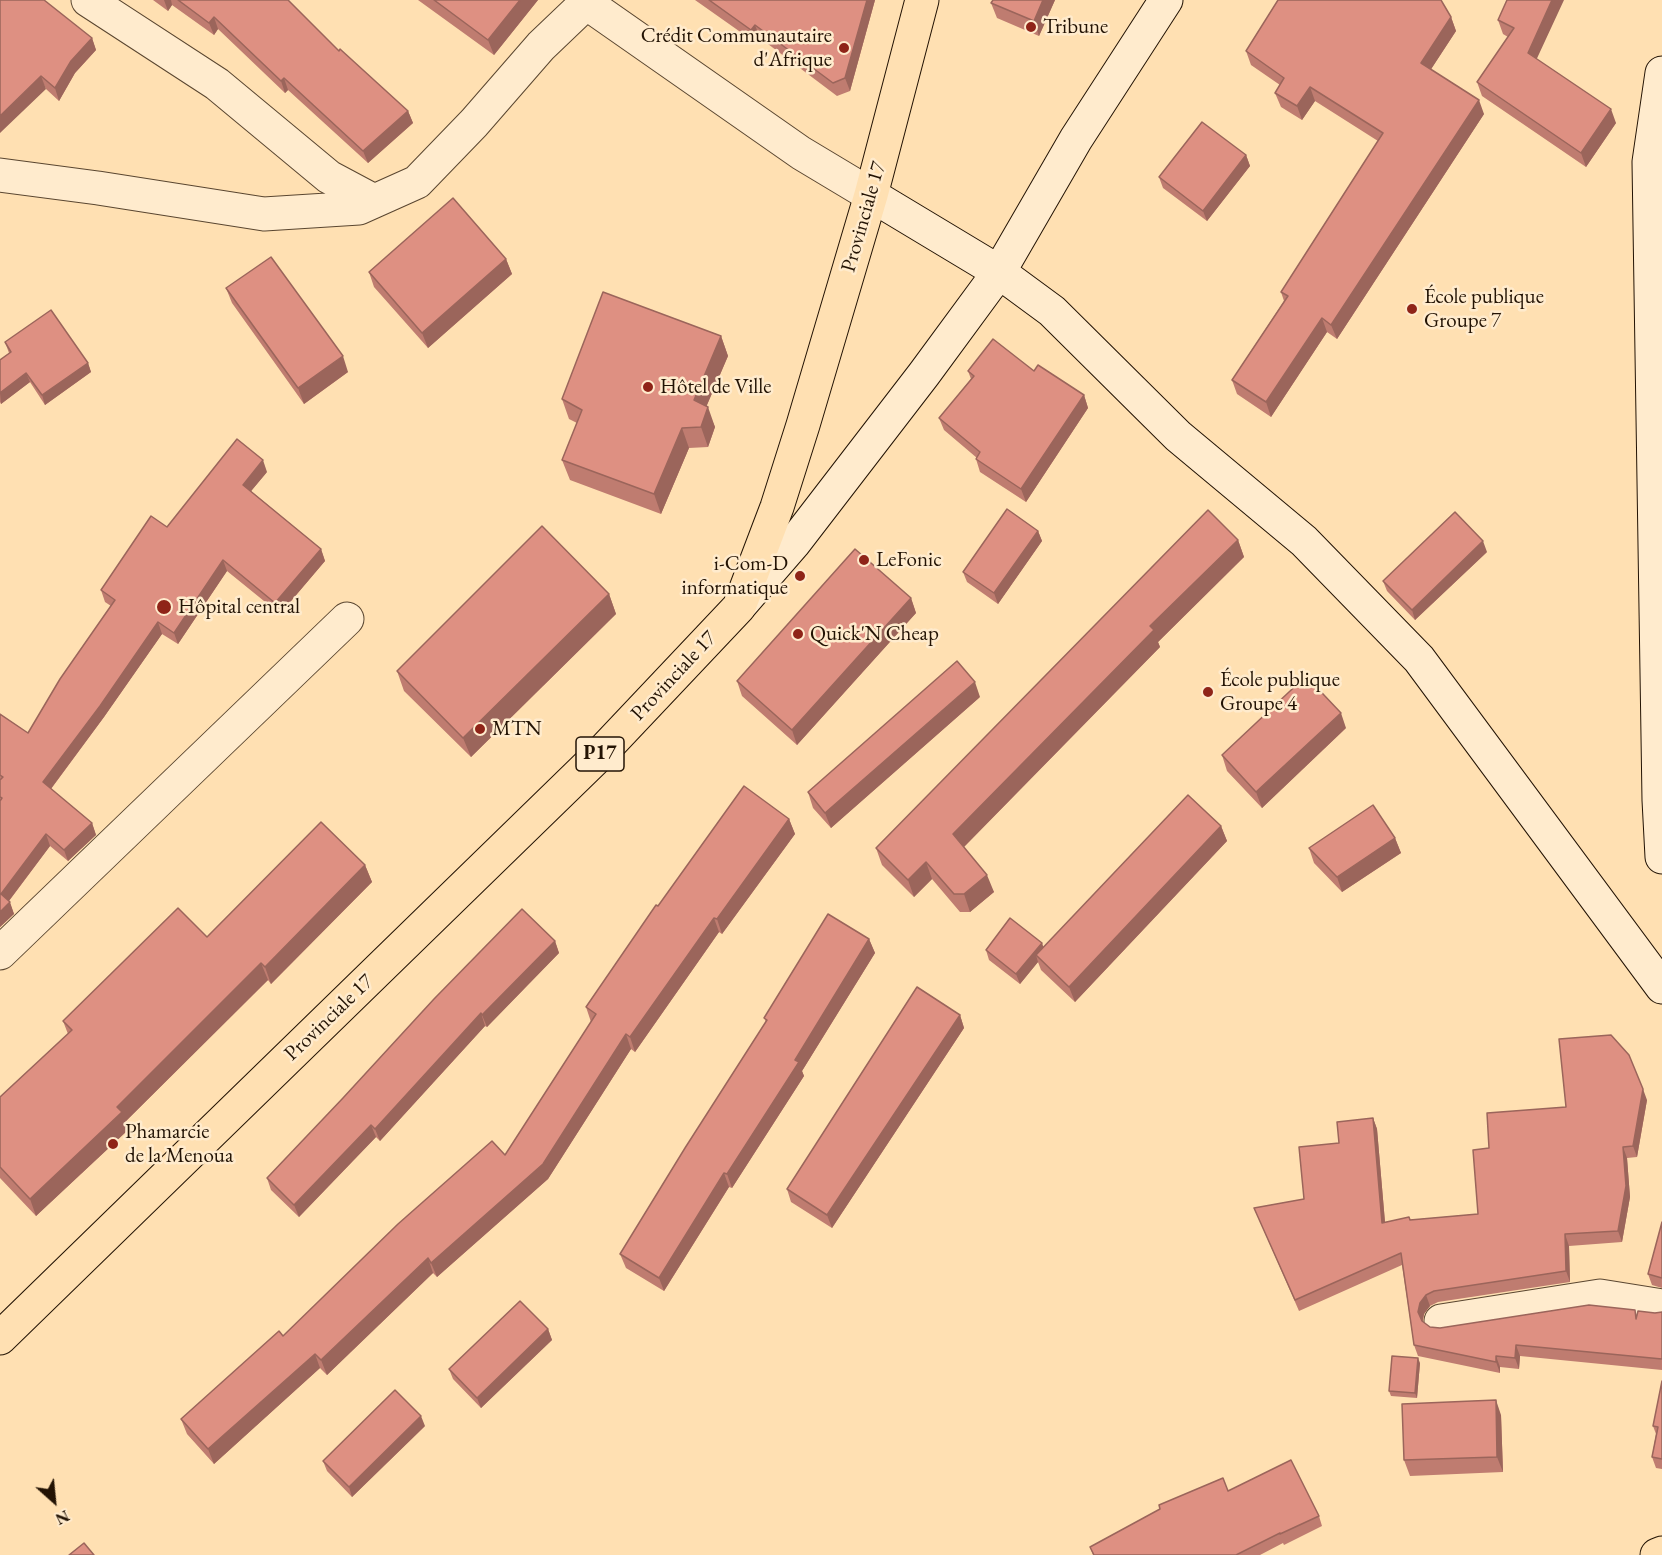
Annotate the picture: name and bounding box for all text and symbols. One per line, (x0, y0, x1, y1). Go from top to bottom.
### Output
place label: Tribune (1043, 14, 1108, 40)
marker: Tribune (1024, 20, 1038, 34)
place label: Crédit Communautaire d'Afrique (641, 23, 832, 73)
marker: Crédit Communautaire d'Afrique (837, 41, 851, 55)
street label: Provinciale 17 (836, 159, 892, 275)
place label: École publique Groupe 7 (1424, 284, 1544, 334)
marker: École publique Groupe 7 (1405, 302, 1419, 316)
place label: Hôtel de Ville (660, 374, 772, 400)
marker: Hôtel de Ville (641, 380, 655, 394)
place label: LeFonic (876, 547, 942, 573)
place label: i-Com-D informatique (682, 551, 788, 601)
marker: LeFonic (857, 553, 871, 567)
marker: i-Com-D informatique (793, 569, 807, 583)
place label: Hôpital central (178, 594, 300, 620)
marker: Hôpital central (155, 598, 173, 616)
place label: Quick'N Cheap (810, 621, 939, 647)
street label: Provinciale 17 (626, 626, 722, 726)
marker: Quick'N Cheap (791, 627, 805, 641)
place label: École publique Groupe 4 (1220, 667, 1340, 717)
marker: École publique Groupe 4 (1201, 685, 1215, 699)
place label: MTN (492, 716, 542, 742)
marker: MTN (473, 722, 487, 736)
road number: P17 (576, 737, 624, 771)
street label: Provinciale 17 (279, 969, 379, 1067)
place label: Phamarcie de la Menoua (125, 1119, 233, 1169)
marker: Phamarcie de la Menoua (106, 1137, 120, 1151)
north arrow (24, 1471, 84, 1531)
text: N (52, 1505, 73, 1530)

